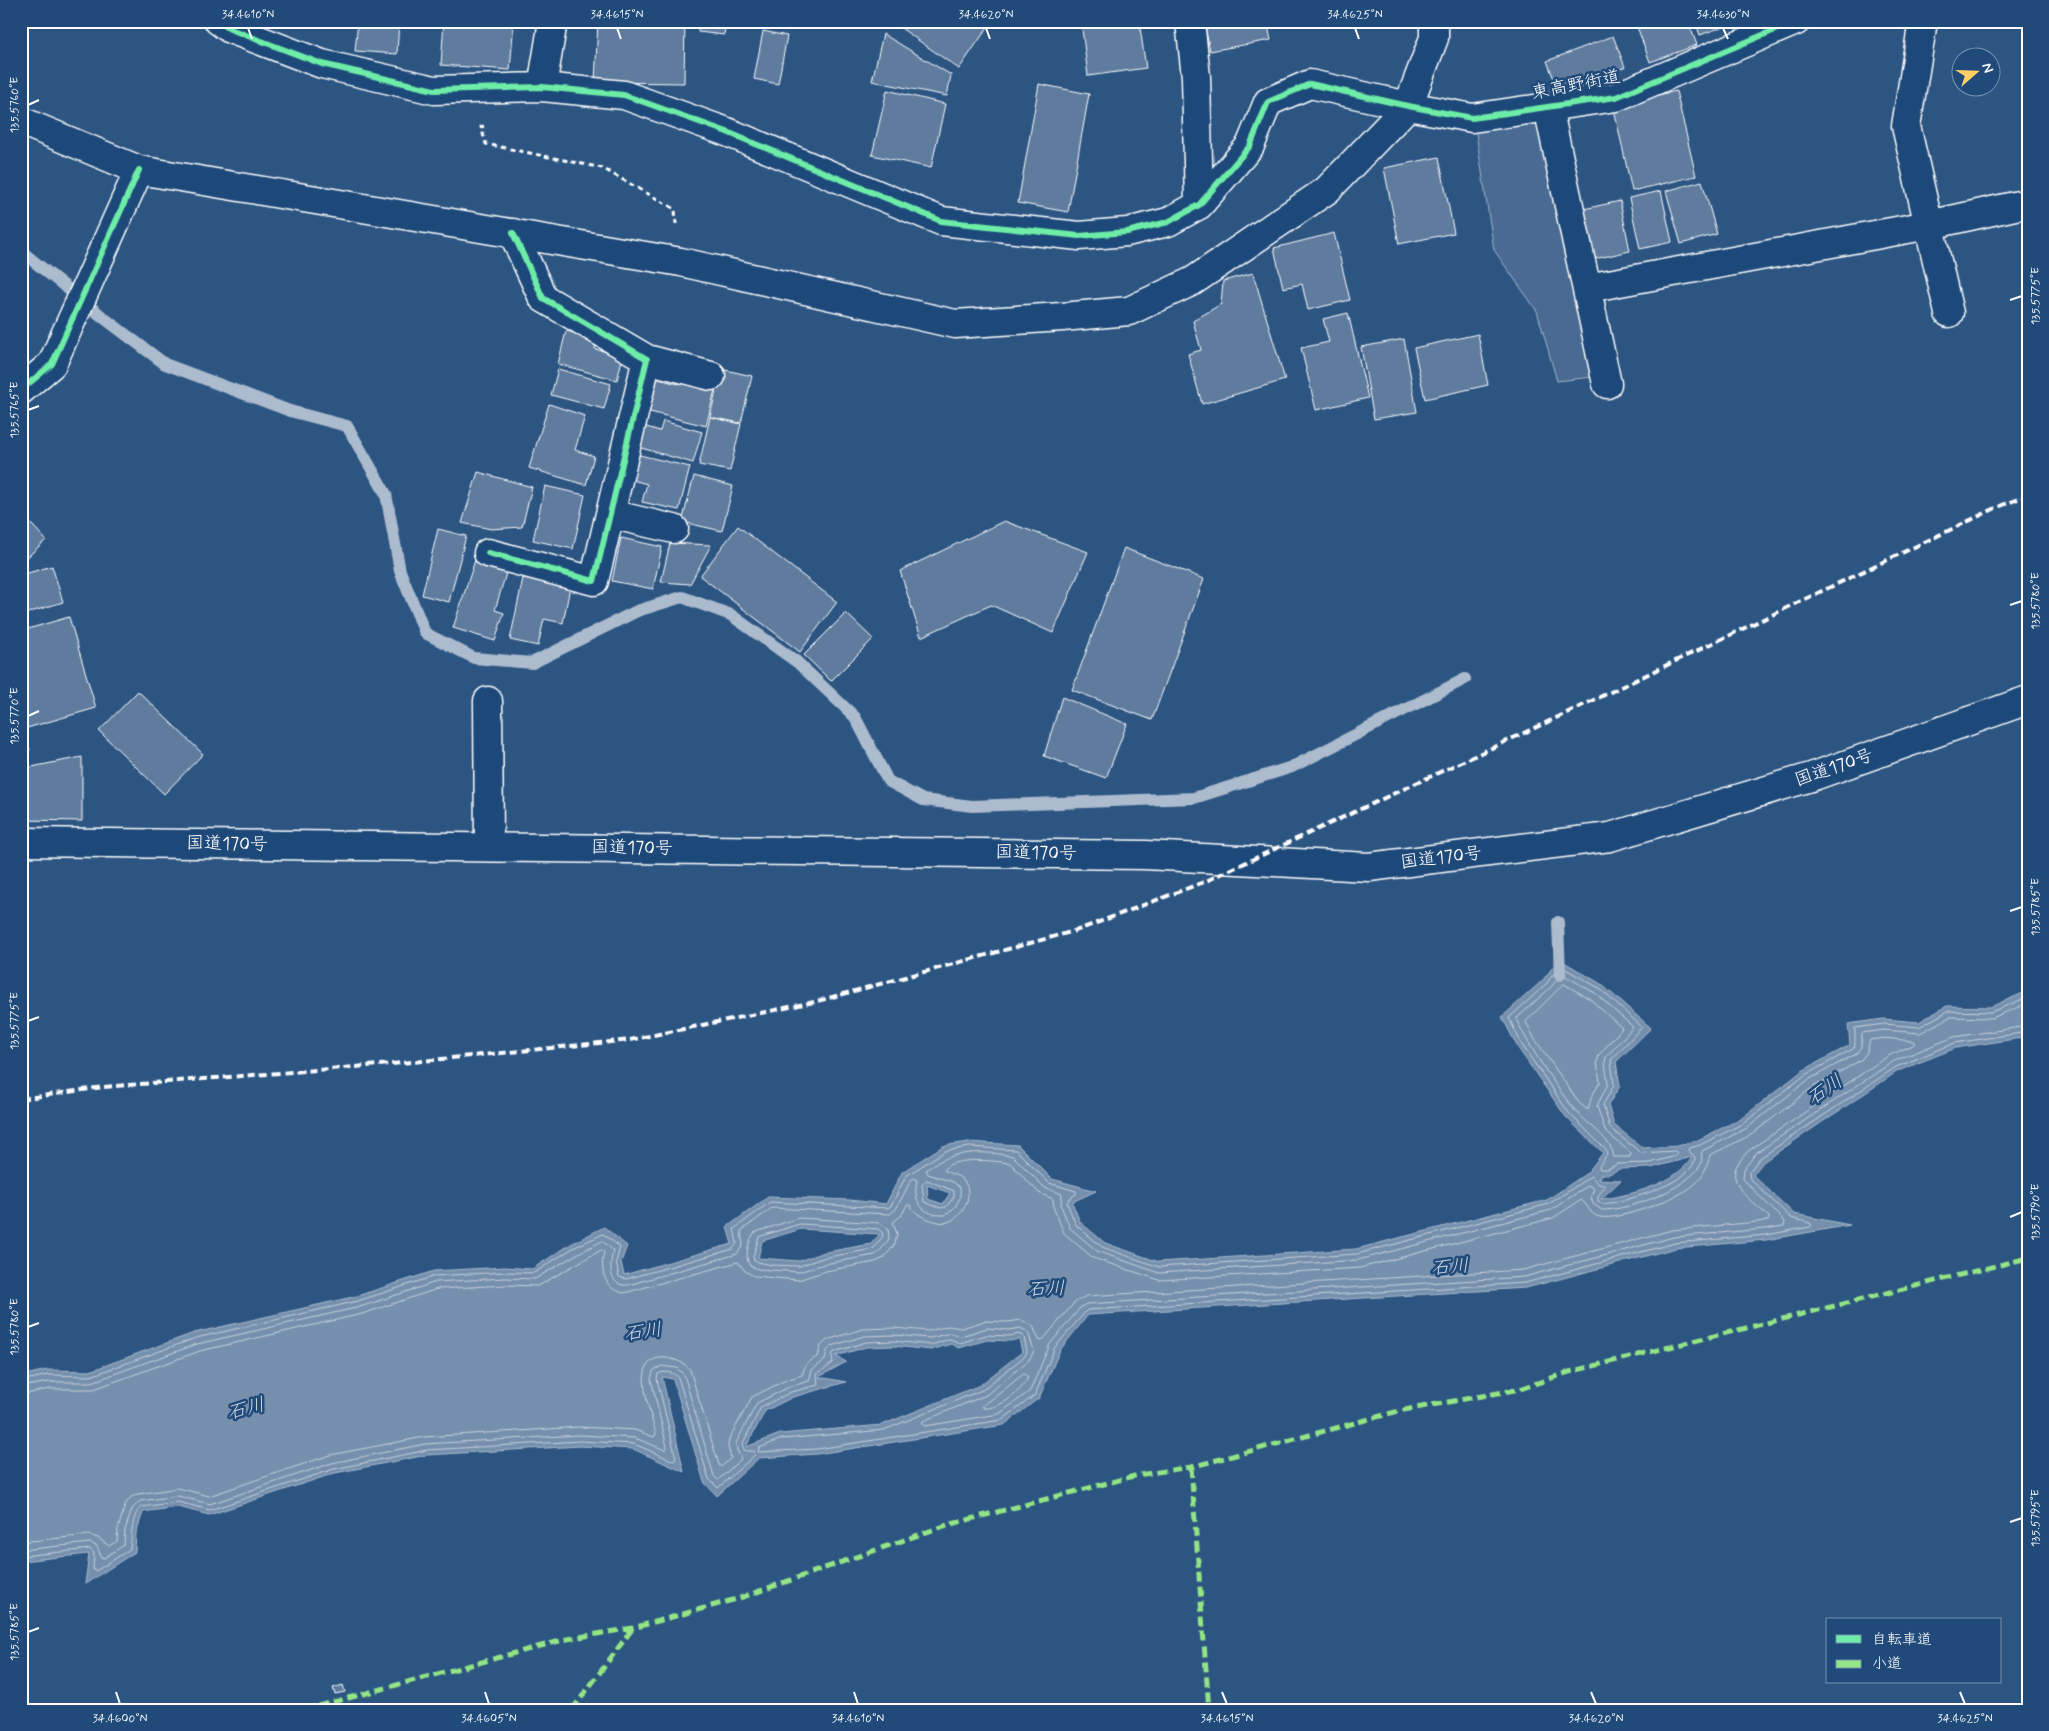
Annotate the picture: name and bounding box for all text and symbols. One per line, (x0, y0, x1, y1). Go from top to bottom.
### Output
text: 34.4610°N (222, 7, 274, 23)
text: 34.4615°N (590, 7, 644, 23)
text: 34.4620°N (958, 7, 1014, 23)
text: 34.4625°N (1327, 7, 1383, 23)
text: 34.4630°N (1697, 7, 1749, 23)
north arrow (1952, 48, 2002, 98)
text: N (1977, 60, 1997, 75)
street label: 東高野街道 (1530, 65, 1622, 105)
text: 135.5760°E (7, 77, 23, 133)
text: 135.5775°E (2028, 267, 2044, 325)
text: 135.5765°E (7, 381, 23, 439)
text: 135.5780°E (2028, 572, 2044, 630)
text: 135.5770°E (7, 687, 23, 745)
street label: 国道170号 (1791, 743, 1877, 793)
street label: 国道170号 (186, 831, 268, 857)
street label: 国道170号 (591, 835, 673, 861)
street label: 国道170号 (995, 840, 1077, 866)
street label: 国道170号 (1399, 841, 1483, 875)
text: 135.5785°E (2028, 878, 2044, 936)
text: 135.5775°E (7, 992, 23, 1050)
water label: 石川 (1802, 1069, 1848, 1111)
text: 135.5790°E (2028, 1183, 2044, 1241)
water label: 石川 (1430, 1253, 1470, 1281)
water label: 石川 (1027, 1276, 1065, 1302)
text: 135.5780°E (7, 1298, 23, 1356)
water label: 石川 (622, 1317, 664, 1347)
water label: 石川 (224, 1392, 268, 1426)
text: 135.5795°E (2028, 1489, 2044, 1547)
text: 135.5785°E (7, 1603, 23, 1661)
legend (1826, 1618, 2002, 1684)
text: 自転車道 (1872, 1630, 1932, 1650)
text: 小道 (1872, 1654, 1902, 1674)
text: 34.4600°N (92, 1711, 148, 1727)
text: 34.4605°N (461, 1711, 517, 1727)
text: 34.4610°N (832, 1711, 884, 1727)
text: 34.4615°N (1200, 1711, 1254, 1727)
text: 34.4620°N (1568, 1711, 1624, 1727)
text: 34.4625°N (1937, 1711, 1993, 1727)

